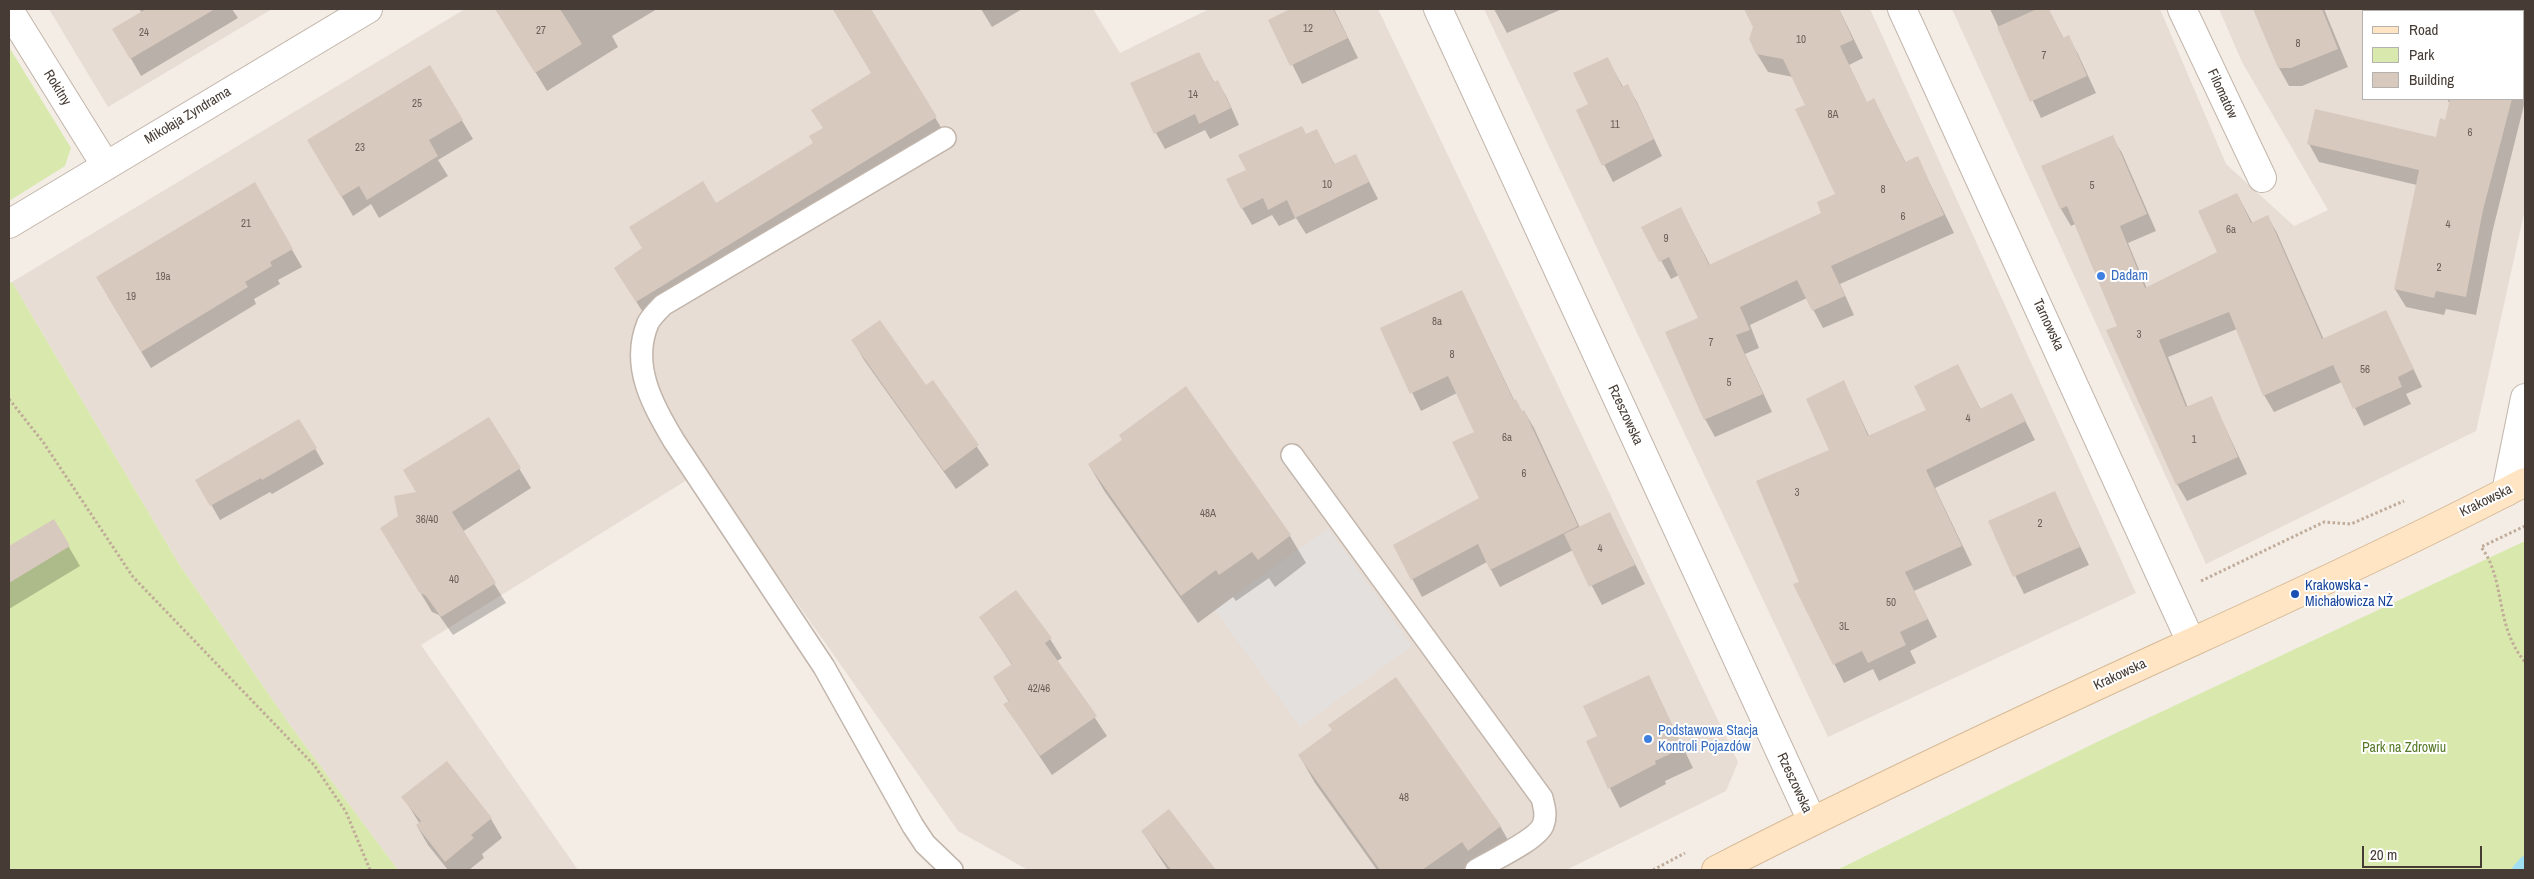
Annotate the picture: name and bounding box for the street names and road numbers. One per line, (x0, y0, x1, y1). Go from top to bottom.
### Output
street label: Filomatów (2203, 66, 2241, 122)
street label: Rokitny (40, 67, 74, 109)
street label: Mikołaja Zyndrama (142, 84, 234, 148)
street label: Tarnowska (2029, 296, 2067, 354)
street label: Rzeszowska (1604, 382, 1646, 448)
street label: Krakowska (2457, 481, 2515, 521)
street label: Krakowska (2091, 656, 2149, 694)
street label: Rzeszowska (1773, 750, 1815, 816)

